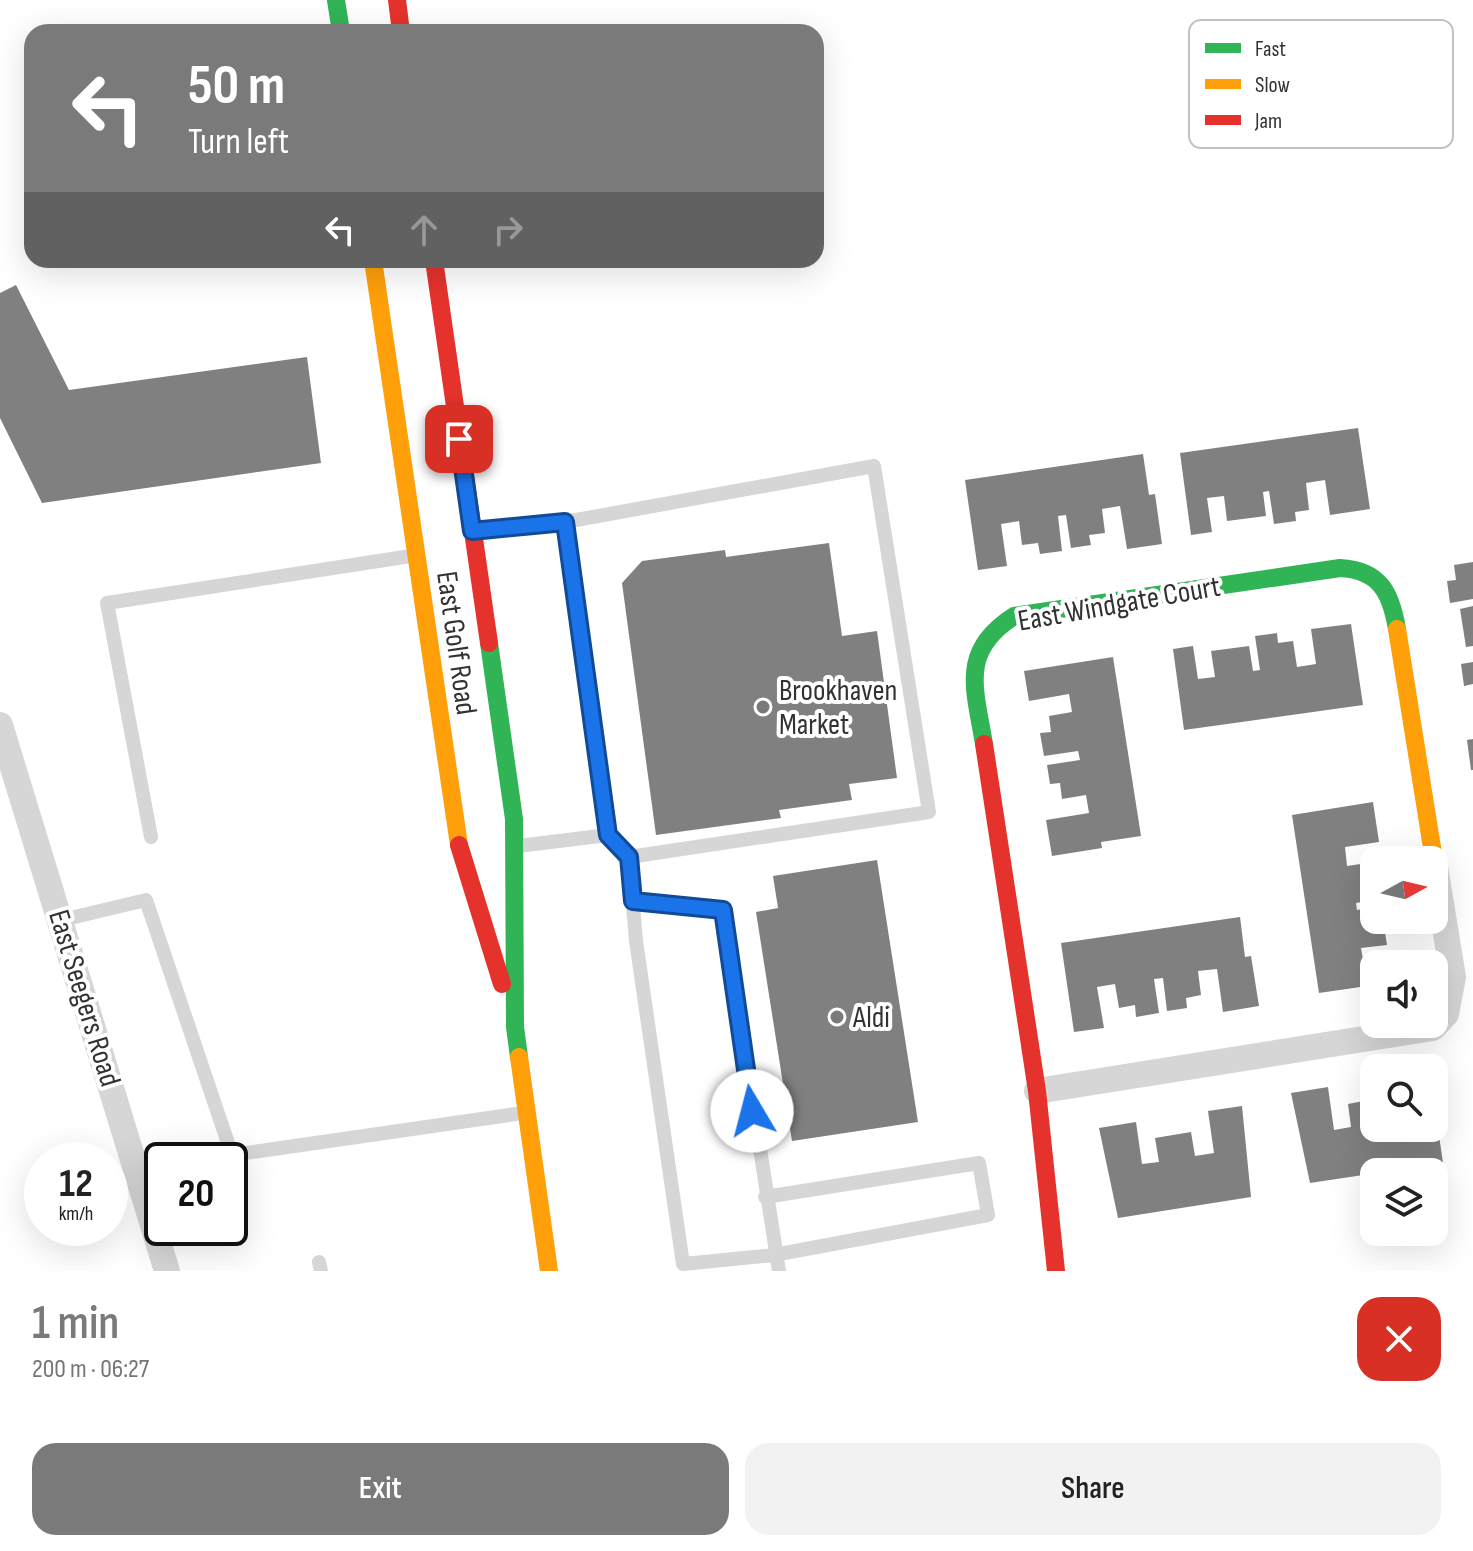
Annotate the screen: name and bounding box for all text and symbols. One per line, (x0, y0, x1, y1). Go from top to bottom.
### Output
legend (1189, 20, 1453, 148)
text: Fast (1255, 36, 1286, 63)
text: 50 m (188, 53, 285, 120)
icon: left (56, 56, 160, 160)
text: Slow (1255, 72, 1290, 99)
text: Jam (1254, 108, 1282, 135)
text: Turn left (188, 121, 289, 164)
icon: left (318, 208, 362, 252)
icon: ahead (402, 208, 446, 252)
icon: right (486, 208, 530, 252)
pin (425, 405, 493, 473)
icon: arrive (437, 417, 481, 461)
street label: East Windgate Court (1015, 568, 1223, 639)
street label: East Golf Road (428, 569, 484, 717)
place label: Brookhaven Market (779, 673, 897, 743)
marker: Brookhaven Market (754, 698, 772, 716)
north arrow (1360, 846, 1448, 934)
map controls (1360, 846, 1448, 1246)
street label: East Seegers Road (40, 906, 128, 1091)
button: sound (1360, 950, 1448, 1038)
place label: Aldi (852, 1000, 890, 1036)
marker: Aldi (828, 1008, 846, 1026)
button: search (1360, 1054, 1448, 1142)
position arrow (710, 1069, 794, 1153)
speed limit sign: 20 (144, 1142, 248, 1246)
button: layers (1360, 1158, 1448, 1246)
text: 12 (59, 1160, 93, 1208)
text: km/h (59, 1202, 93, 1226)
text: 1 min (32, 1295, 119, 1352)
button: close (1357, 1297, 1441, 1381)
text: 200 m · 06:27 (32, 1354, 149, 1385)
button: Exit (32, 1443, 729, 1535)
button: Share (745, 1443, 1441, 1535)

